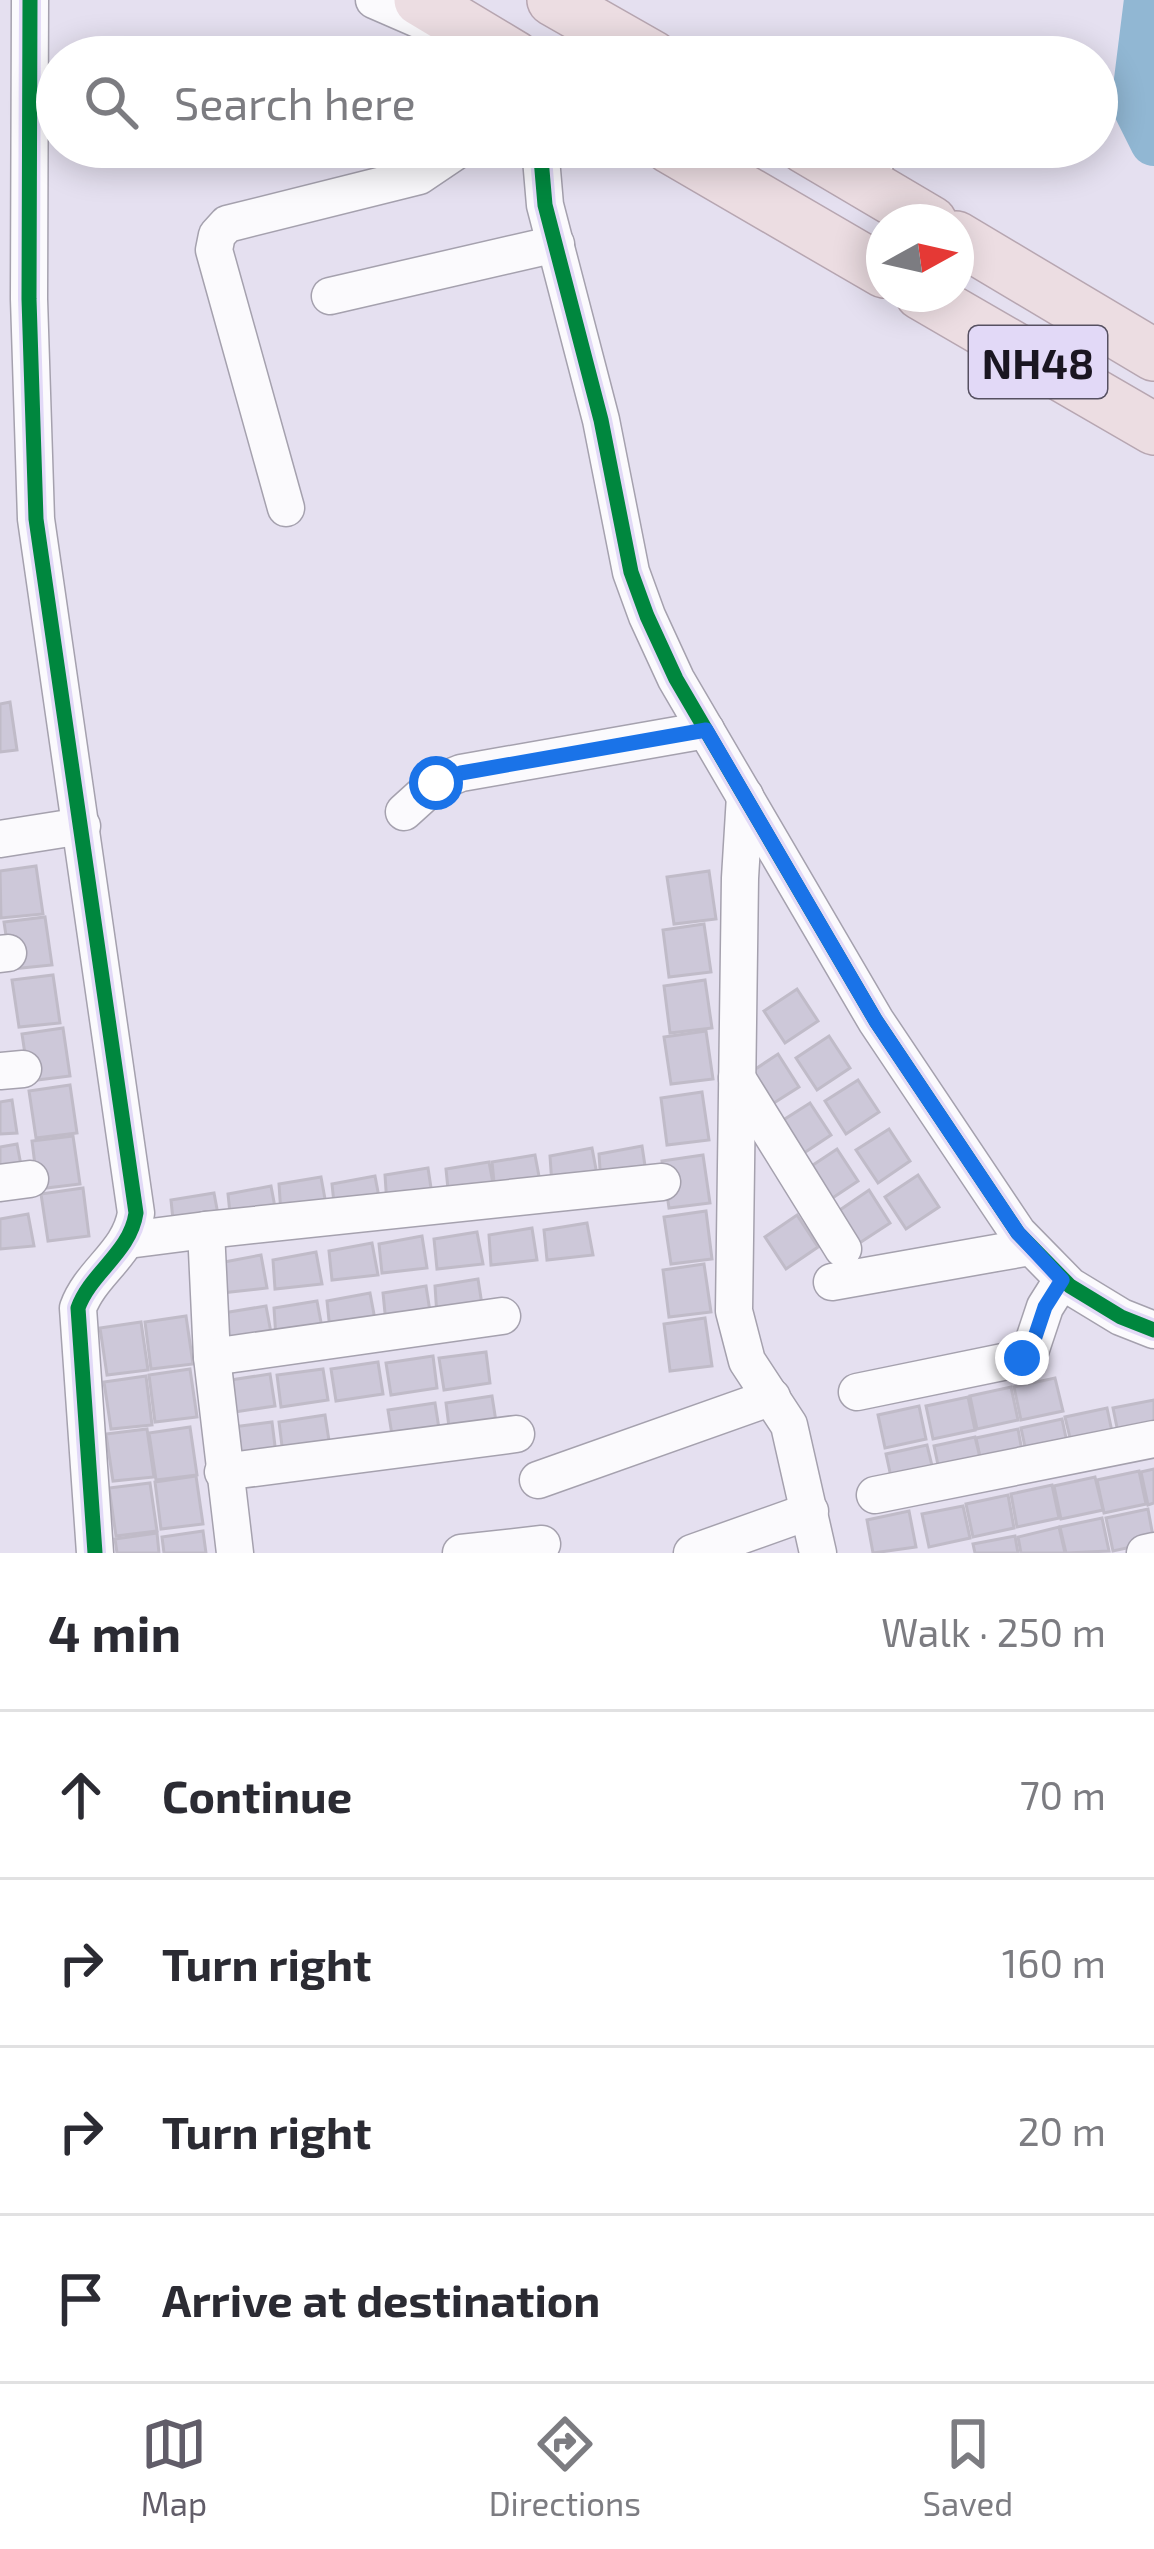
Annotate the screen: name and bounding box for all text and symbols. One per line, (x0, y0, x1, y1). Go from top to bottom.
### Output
search box (36, 36, 1118, 168)
icon: search (78, 69, 144, 135)
text: Search here (174, 75, 416, 129)
north arrow (866, 204, 974, 312)
road number: NH48 (969, 326, 1107, 398)
route start (409, 756, 463, 810)
route end (995, 1331, 1049, 1385)
text: 4 min (48, 1601, 181, 1662)
text: Walk · 250 m (881, 1608, 1106, 1655)
icon: ahead (48, 1762, 114, 1828)
text: Continue (162, 1768, 352, 1822)
text: 70 m (1020, 1771, 1106, 1818)
icon: right (48, 1930, 114, 1996)
text: Turn right (162, 1936, 371, 1990)
text: 160 m (1002, 1939, 1106, 1986)
icon: right (48, 2098, 114, 2164)
text: Turn right (162, 2104, 371, 2158)
text: 20 m (1018, 2107, 1106, 2154)
icon: arrive (48, 2266, 114, 2332)
text: Arrive at destination (162, 2272, 600, 2326)
tab: Map (141, 2411, 207, 2523)
tab: Directions (489, 2411, 641, 2523)
tab: Saved (923, 2411, 1013, 2523)

